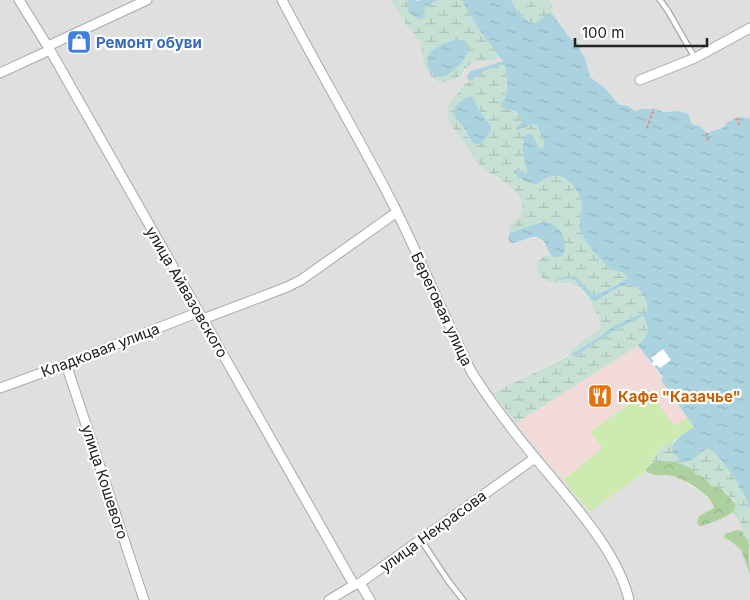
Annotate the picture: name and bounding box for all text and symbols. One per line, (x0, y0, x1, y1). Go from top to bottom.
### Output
scale bar (575, 15, 708, 47)
text: 100 m (582, 23, 624, 42)
shop icon: Ремонт обуви (66, 29, 92, 55)
place label: Ремонт обуви (96, 33, 202, 52)
street label: улица Айвазовского (142, 223, 232, 361)
street label: Береговая улица (407, 249, 477, 369)
street label: Кладковая улица (38, 319, 162, 381)
restaurant icon: Кафе "Казачье" (587, 383, 613, 409)
place label: Кафе "Казачье" (618, 387, 741, 406)
street label: улица Кошевого (78, 422, 132, 542)
street label: улица Некрасова (376, 486, 490, 576)

